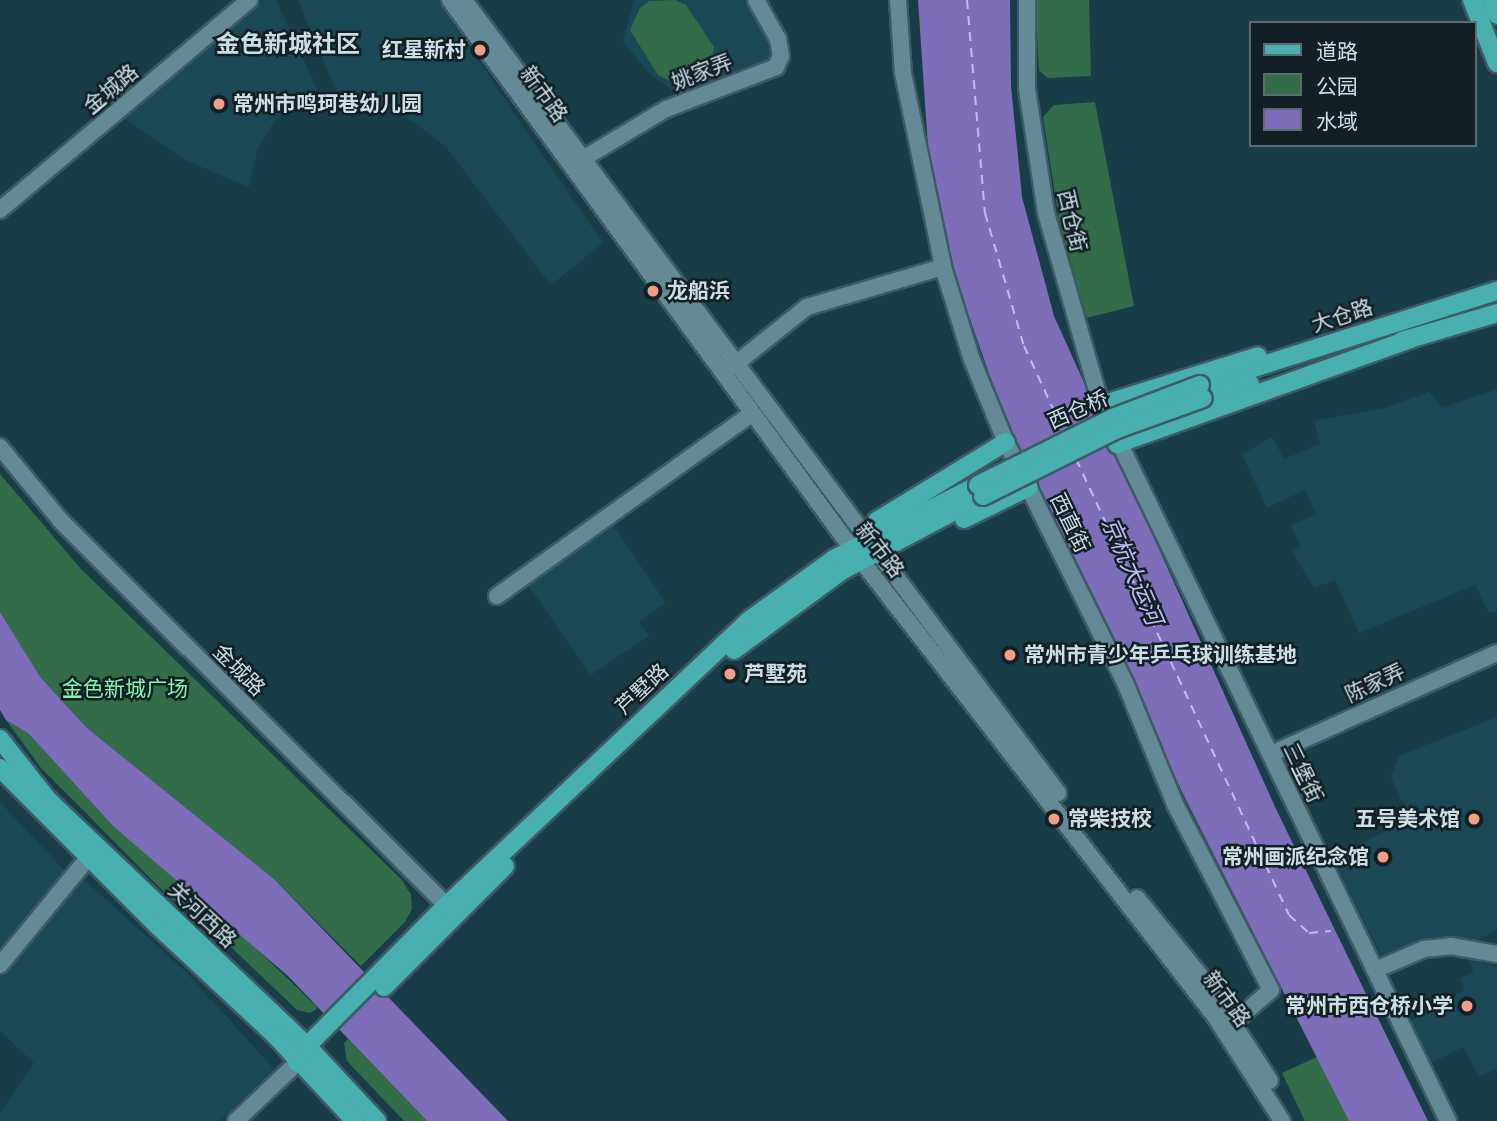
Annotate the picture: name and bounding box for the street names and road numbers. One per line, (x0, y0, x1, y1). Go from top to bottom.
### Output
street label: 姚家弄 (668, 49, 736, 95)
street label: 金城路 (79, 59, 143, 119)
street label: 新市路 (515, 61, 573, 127)
street label: 西仓街 (1053, 187, 1091, 255)
street label: 大仓路 (1308, 294, 1376, 338)
street label: 西仓桥 (1044, 386, 1112, 434)
street label: 西直街 (1045, 489, 1095, 557)
street label: 新市路 (851, 517, 909, 583)
street label: 金城路 (208, 639, 270, 701)
street label: 芦墅路 (610, 658, 674, 720)
street label: 陈家弄 (1341, 658, 1409, 708)
street label: 三堡街 (1278, 739, 1328, 807)
street label: 关河西路 (163, 877, 241, 953)
street label: 新市路 (1198, 966, 1256, 1032)

